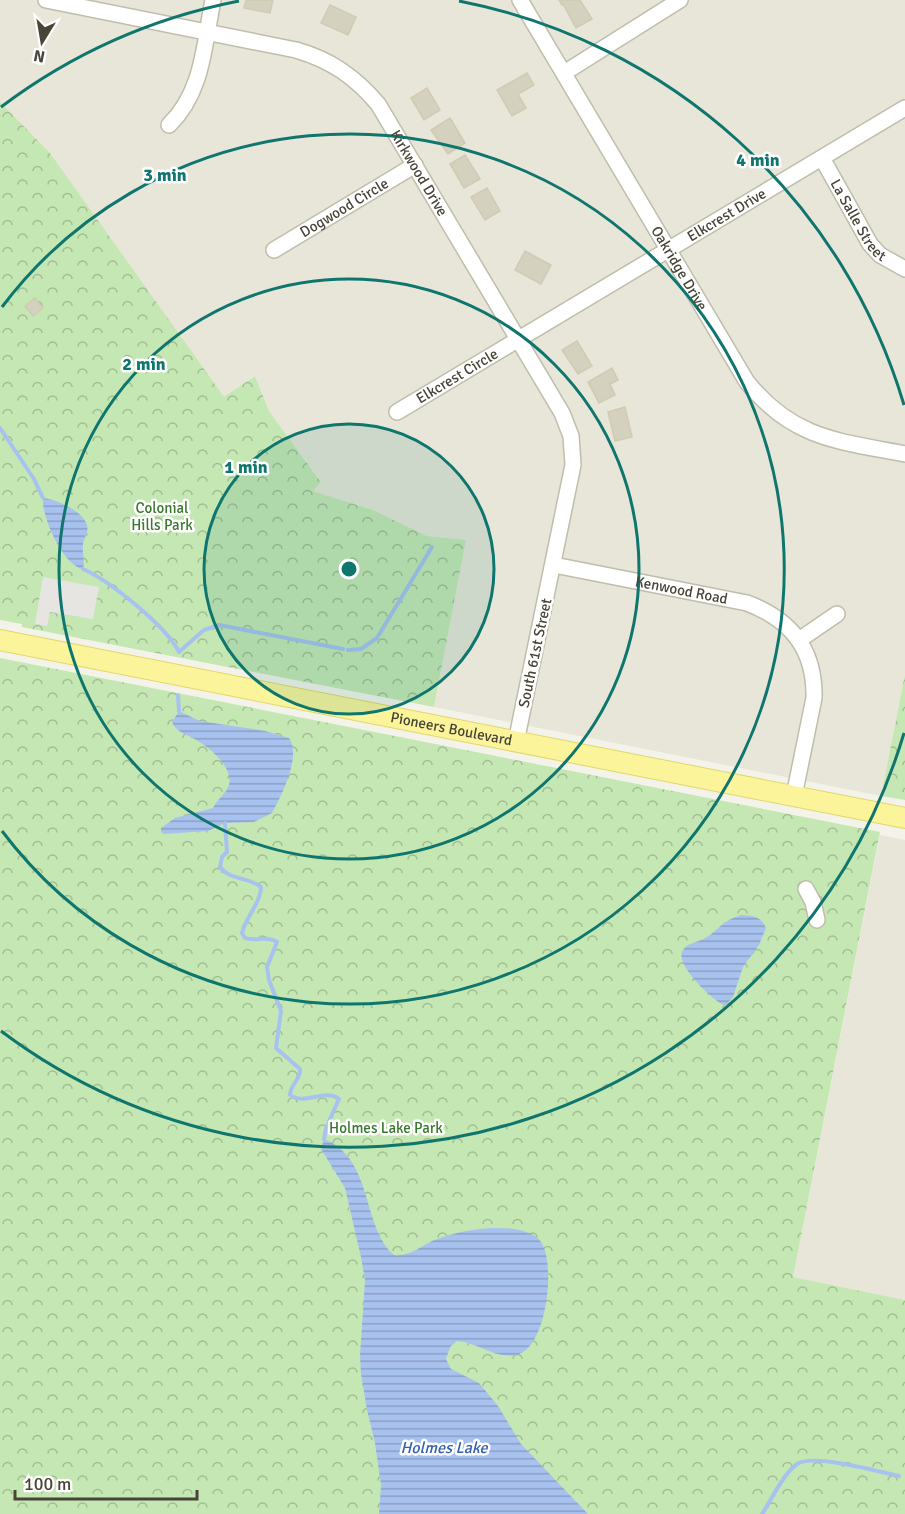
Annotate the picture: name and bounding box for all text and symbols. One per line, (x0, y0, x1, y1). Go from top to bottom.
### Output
north arrow (12, 12, 72, 72)
text: N (32, 45, 47, 67)
street label: Kirkwood Drive (386, 127, 452, 219)
text: 4 min (736, 149, 780, 171)
text: 3 min (143, 164, 187, 186)
street label: Dogwood Circle (297, 174, 392, 241)
street label: La Salle Street (827, 176, 889, 265)
street label: Elkcrest Drive (684, 184, 769, 245)
street label: Oakridge Drive (647, 223, 711, 314)
street label: Elkcrest Circle (413, 345, 501, 407)
text: 2 min (122, 353, 166, 375)
text: 1 min (224, 456, 268, 478)
park label: Colonial Hills Park (131, 499, 193, 534)
centre of rings (339, 559, 359, 579)
street label: Kenwood Road (634, 572, 729, 608)
street label: South 61st Street (515, 597, 555, 709)
street label: Pioneers Boulevard (389, 708, 514, 750)
park label: Holmes Lake Park (329, 1119, 443, 1137)
water label: Holmes Lake (400, 1438, 489, 1458)
scale bar (15, 1463, 196, 1501)
text: 100 m (24, 1473, 71, 1495)

